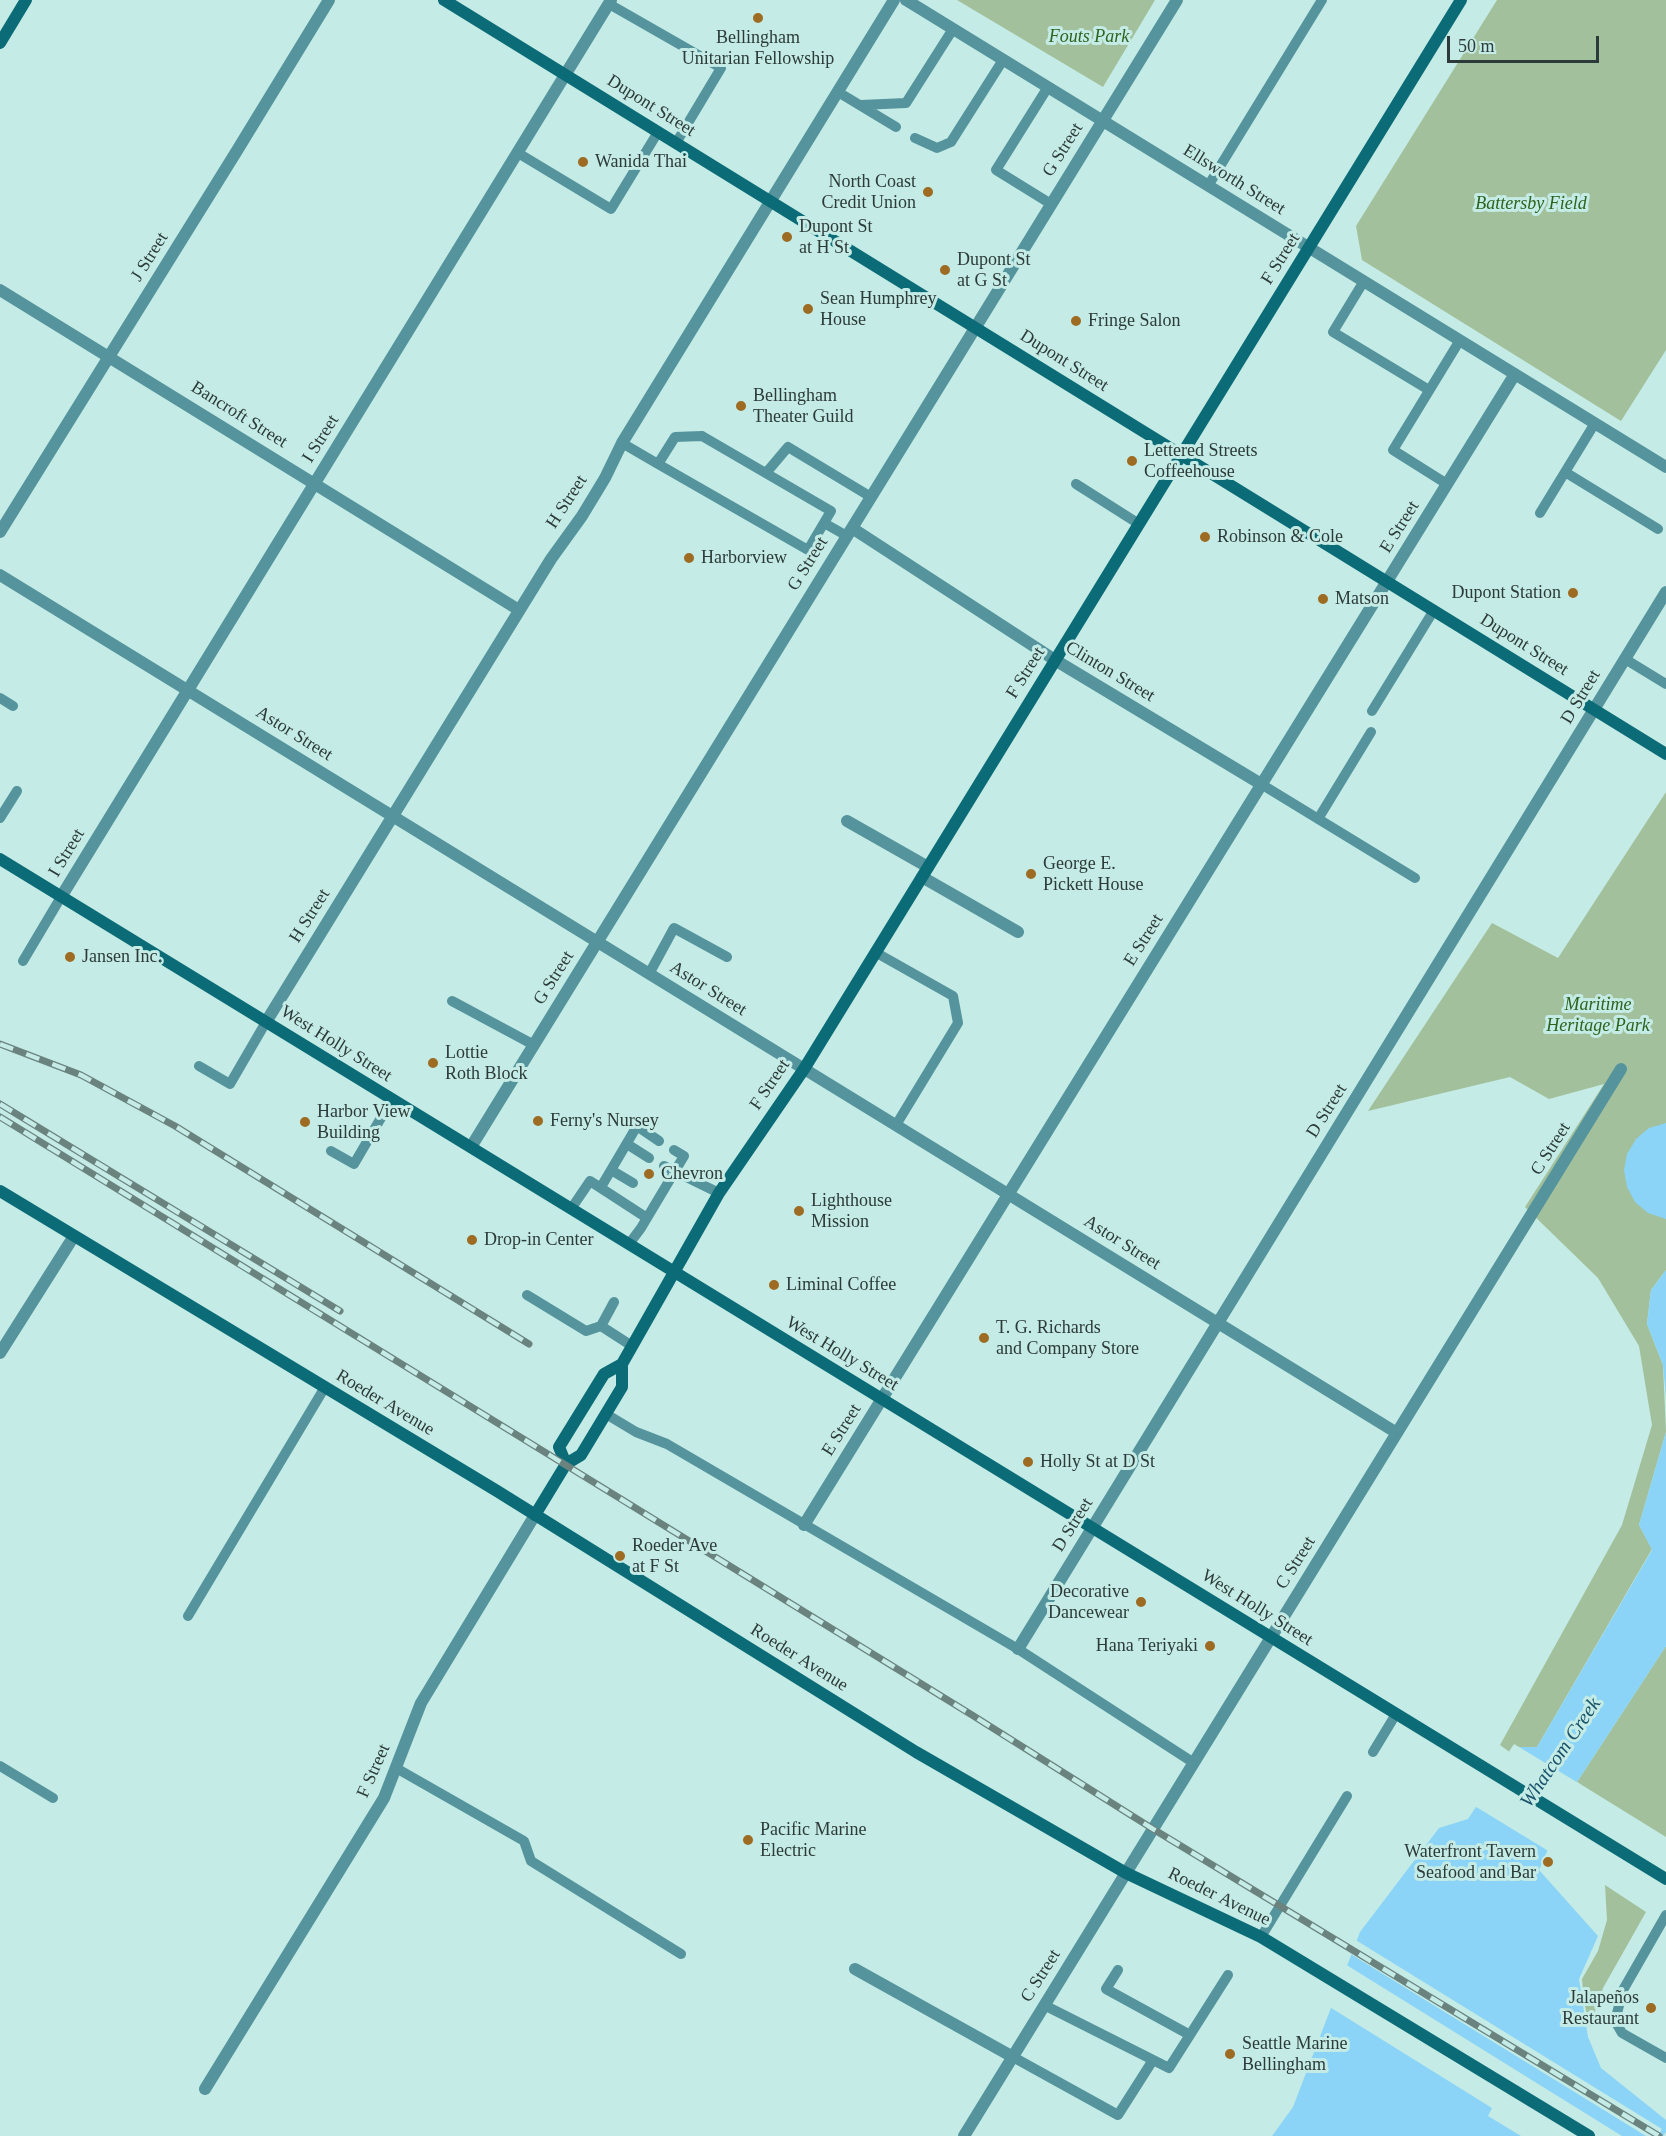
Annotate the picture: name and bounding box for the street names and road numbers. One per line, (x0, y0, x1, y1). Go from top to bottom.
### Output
street label: Dupont Street (603, 70, 699, 142)
street label: G Street (1038, 119, 1088, 181)
street label: Ellsworth Street (1179, 140, 1289, 220)
street label: J Street (127, 229, 173, 285)
street label: F Street (1257, 229, 1305, 289)
street label: Dupont Street (1016, 325, 1112, 397)
street label: Bancroft Street (187, 377, 291, 453)
street label: I Street (298, 411, 344, 467)
street label: H Street (542, 471, 592, 533)
street label: E Street (1376, 497, 1424, 557)
street label: G Street (783, 533, 833, 595)
street label: Dupont Street (1476, 609, 1572, 681)
street label: Clinton Street (1061, 637, 1159, 707)
street label: F Street (1002, 643, 1050, 703)
street label: D Street (1556, 666, 1606, 728)
street label: Astor Street (252, 702, 336, 766)
street label: I Street (44, 825, 90, 881)
street label: H Street (285, 885, 335, 947)
street label: E Street (1120, 910, 1168, 970)
street label: G Street (529, 947, 579, 1009)
street label: Astor Street (666, 957, 750, 1021)
street label: West Holly Street (276, 1001, 396, 1087)
street label: F Street (745, 1056, 795, 1114)
street label: D Street (1302, 1080, 1352, 1142)
street label: C Street (1526, 1118, 1576, 1180)
street label: Astor Street (1080, 1211, 1164, 1275)
street label: West Holly Street (782, 1312, 902, 1396)
street label: Roeder Avenue (332, 1365, 438, 1441)
street label: E Street (818, 1400, 866, 1460)
street label: D Street (1048, 1494, 1098, 1556)
street label: C Street (1271, 1532, 1321, 1594)
street label: West Holly Street (1197, 1565, 1317, 1651)
street label: Roeder Avenue (746, 1619, 852, 1697)
street label: F Street (353, 1741, 395, 1801)
street label: Roeder Avenue (1164, 1863, 1274, 1931)
street label: C Street (1016, 1945, 1066, 2007)

